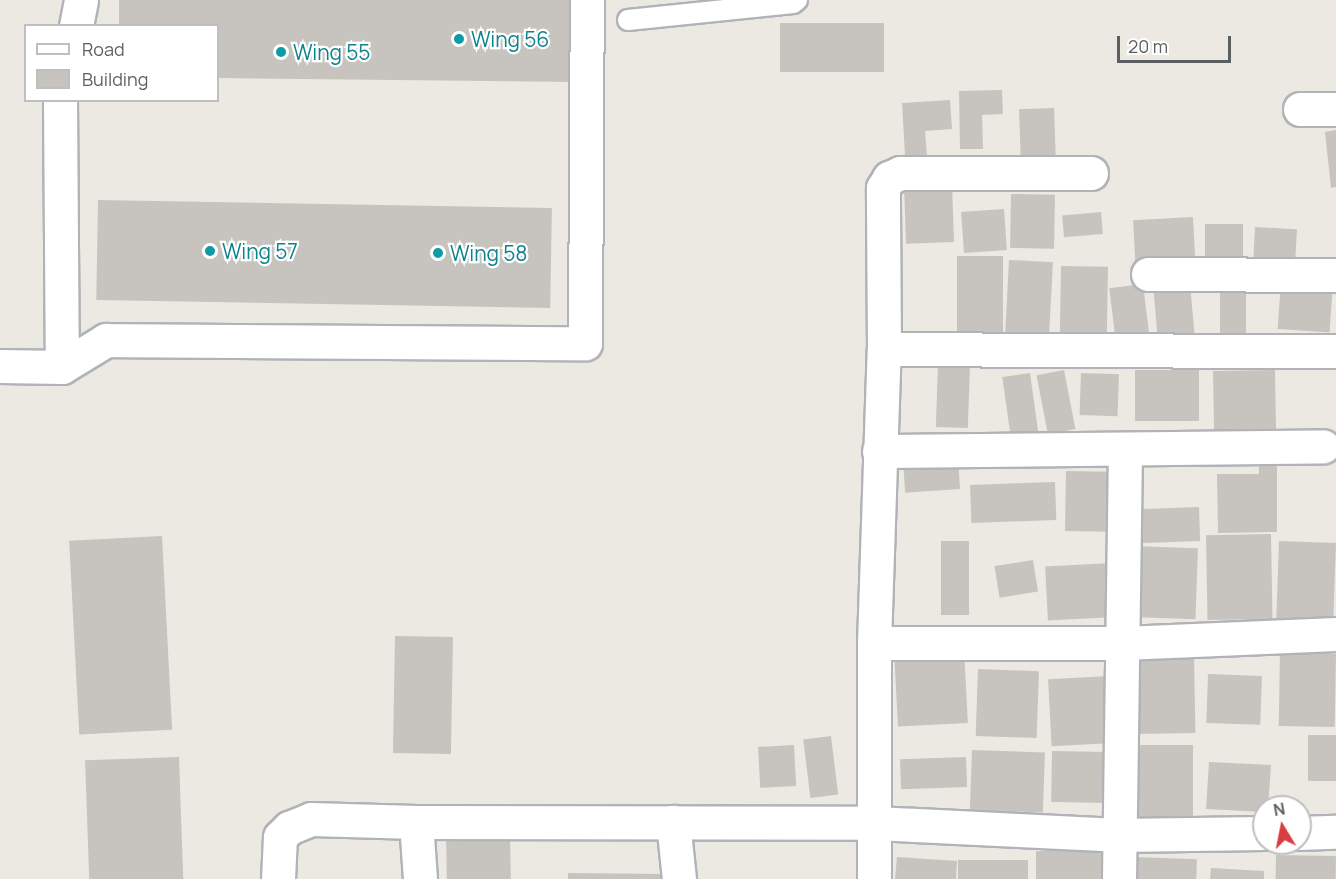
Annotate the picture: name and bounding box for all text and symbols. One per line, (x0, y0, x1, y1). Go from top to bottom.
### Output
legend (24, 24, 219, 102)
scale bar (1120, 24, 1234, 62)
place label: Wing 56 (471, 26, 549, 52)
marker: Wing 56 (452, 32, 466, 46)
text: 20 m (1128, 34, 1168, 58)
text: Road (82, 37, 125, 61)
place label: Wing 55 (293, 39, 370, 65)
marker: Wing 55 (274, 45, 288, 59)
text: Building (82, 67, 148, 91)
place label: Wing 57 (222, 238, 298, 264)
place label: Wing 58 (450, 240, 528, 266)
marker: Wing 57 (203, 244, 217, 258)
marker: Wing 58 (431, 246, 445, 260)
north arrow (1252, 795, 1312, 855)
text: N (1272, 797, 1287, 821)

